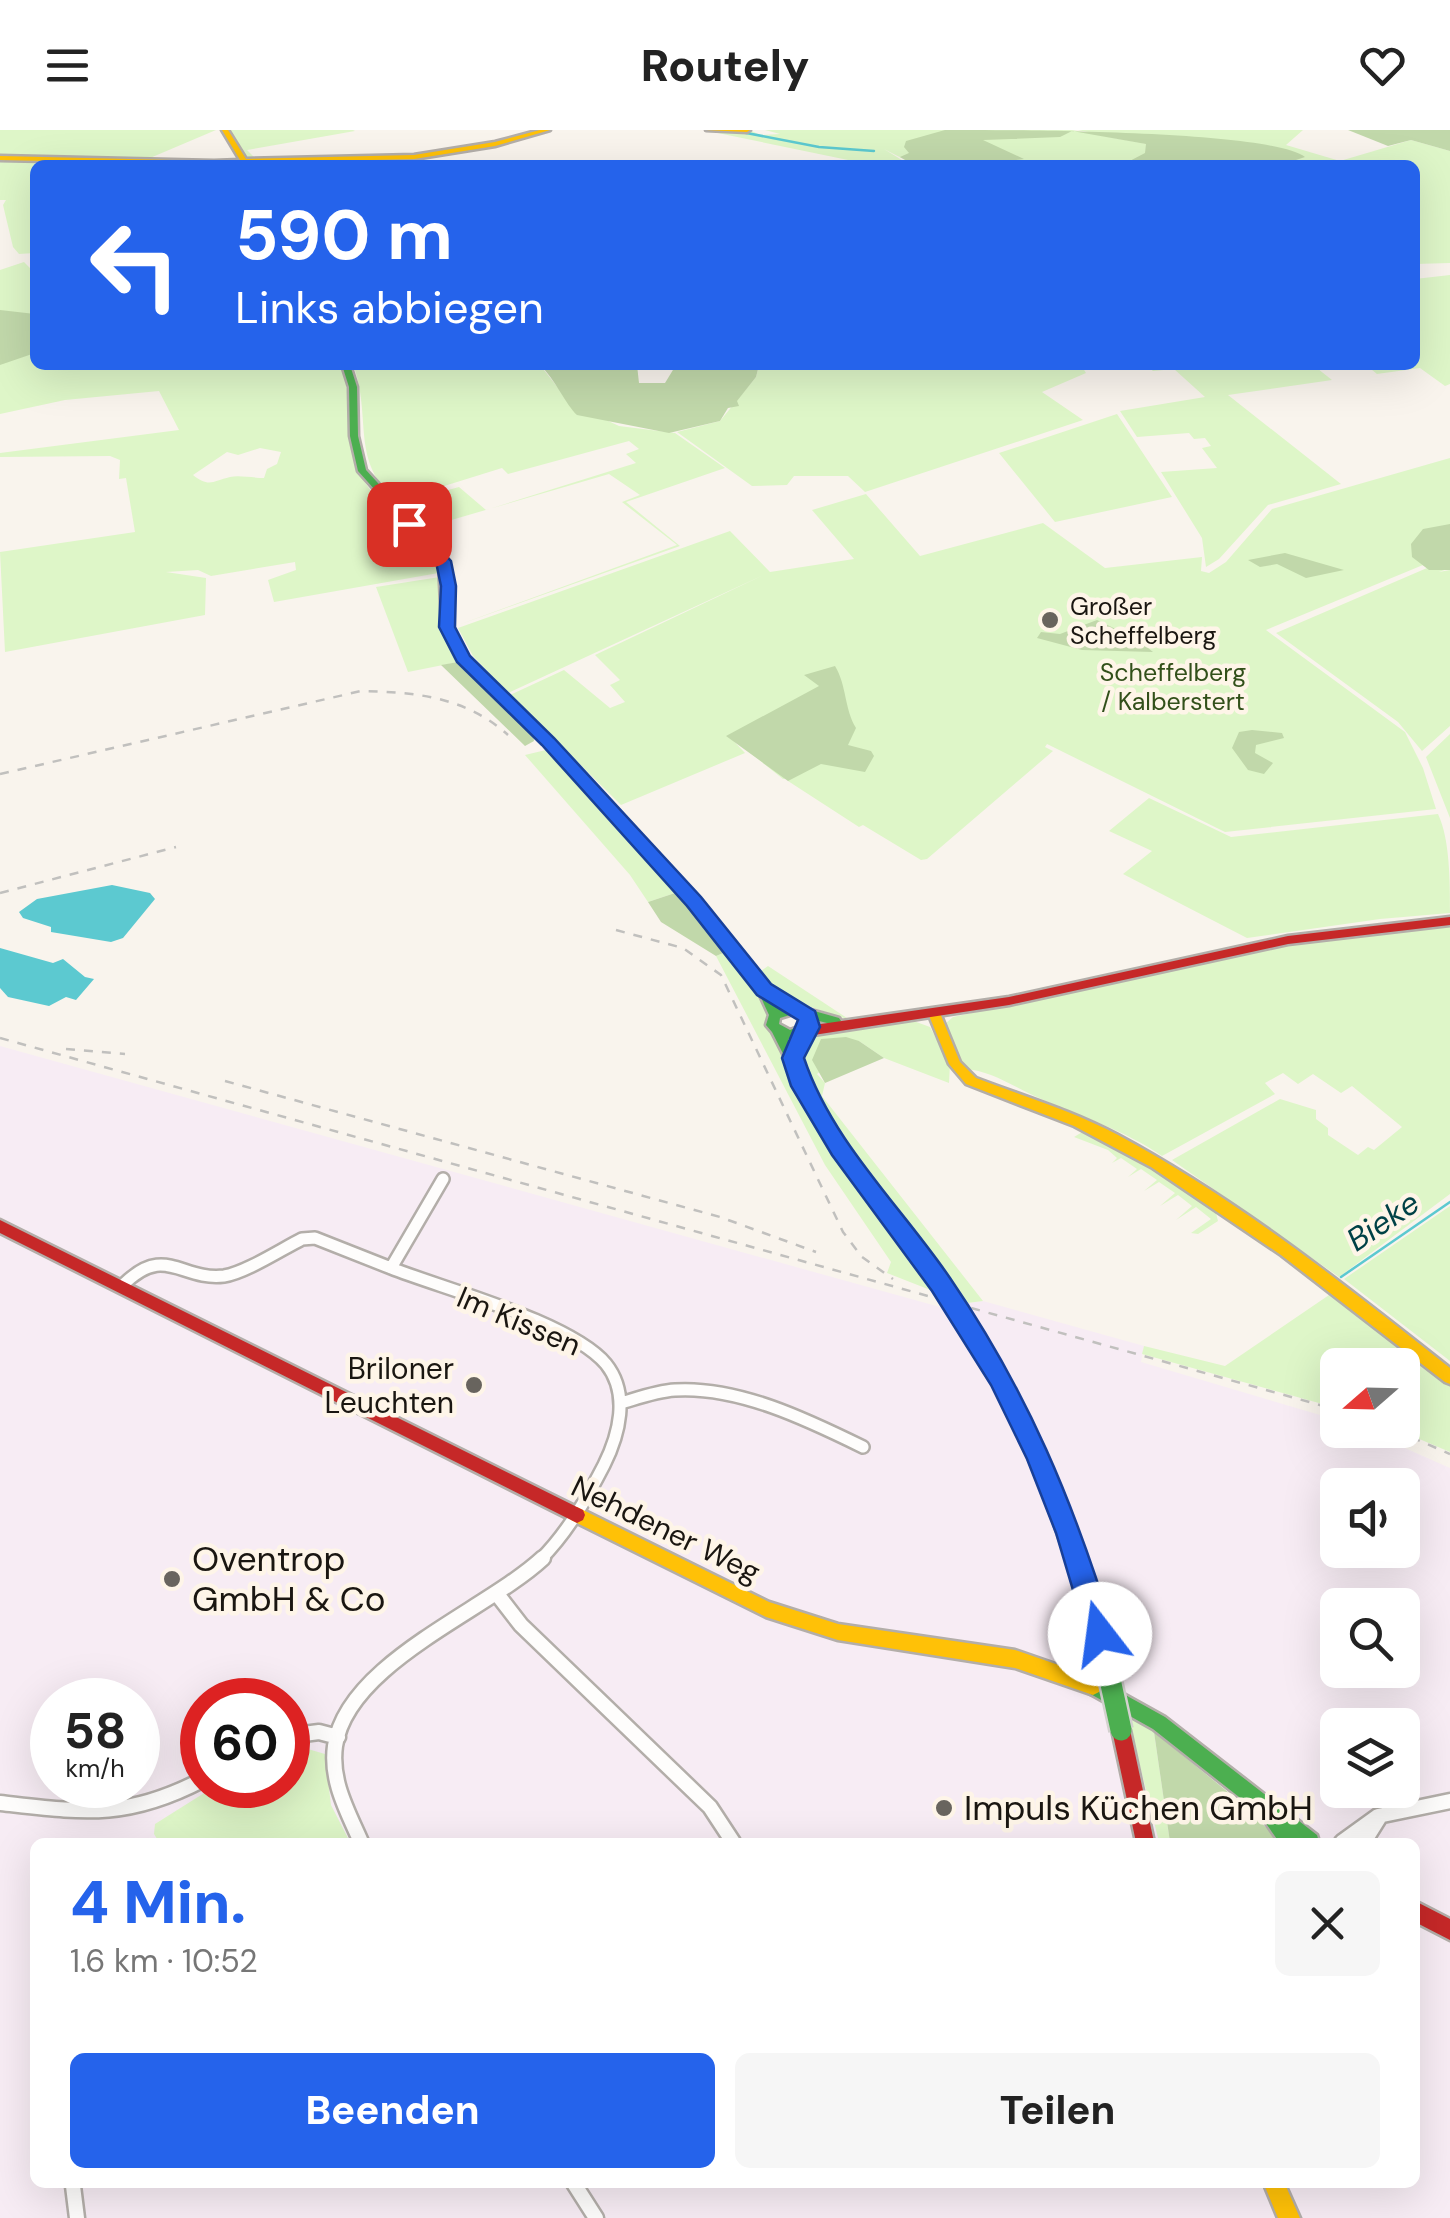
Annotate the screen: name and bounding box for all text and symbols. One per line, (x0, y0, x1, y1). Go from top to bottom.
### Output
text: Routely (641, 36, 809, 95)
icon: menu (40, 38, 95, 93)
icon: heart (1355, 38, 1410, 93)
text: 590 m (235, 190, 453, 281)
icon: left (70, 200, 200, 330)
text: Links abbiegen (235, 278, 544, 337)
pin (367, 482, 452, 567)
icon: arrive (382, 497, 437, 552)
place label: Großer Scheffelberg (1070, 590, 1216, 652)
marker: Großer Scheffelberg (1039, 609, 1061, 631)
park label: Scheffelberg / Kalberstert (1100, 656, 1246, 718)
water label: Bieke (1338, 1181, 1428, 1261)
street label: Im Kissen (451, 1277, 587, 1365)
north arrow (1320, 1348, 1420, 1448)
map controls (1320, 1348, 1420, 1808)
place label: Briloner Leuchten (325, 1349, 454, 1422)
marker: Briloner Leuchten (463, 1374, 485, 1396)
street label: Nehdener Weg (565, 1466, 767, 1592)
button: sound (1320, 1468, 1420, 1568)
place label: Oventrop GmbH & Co (192, 1536, 386, 1622)
marker: Oventrop GmbH & Co (161, 1568, 183, 1590)
position arrow (1048, 1582, 1152, 1686)
button: search (1320, 1588, 1420, 1688)
speed limit sign: 60 (180, 1678, 310, 1808)
text: 58 (64, 1698, 126, 1764)
button: layers (1320, 1708, 1420, 1808)
text: km/h (65, 1752, 125, 1785)
place label: Impuls Küchen GmbH (964, 1785, 1313, 1831)
marker: Impuls Küchen GmbH (933, 1797, 955, 1819)
text: 4 Min. (70, 1863, 246, 1942)
button: close (1275, 1871, 1380, 1976)
text: 1.6 km · 10:52 (70, 1940, 258, 1982)
button: Beenden (70, 2053, 715, 2168)
button: Teilen (735, 2053, 1380, 2168)

